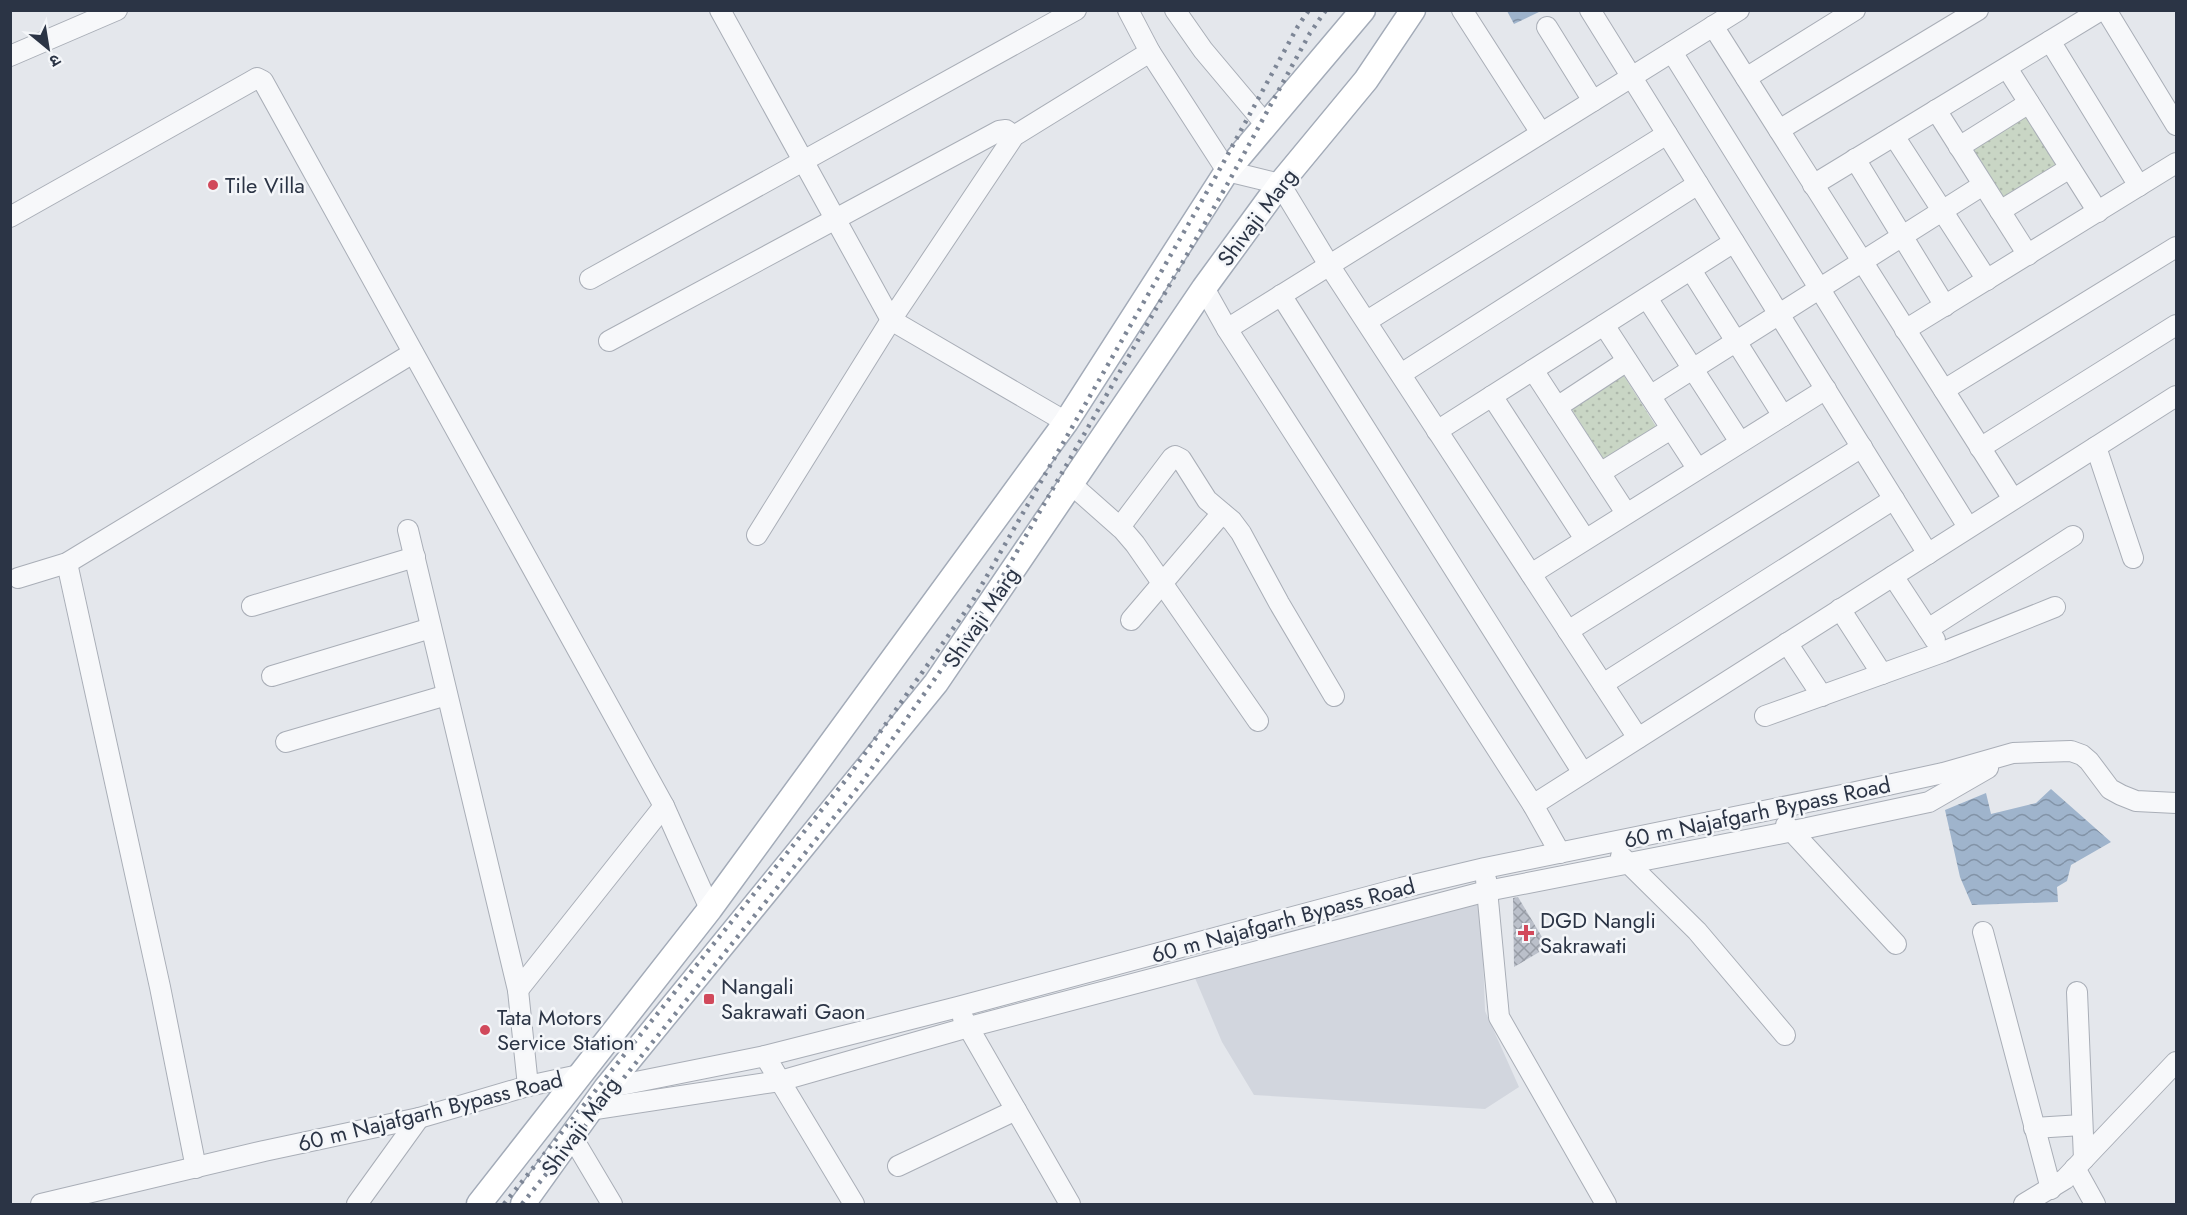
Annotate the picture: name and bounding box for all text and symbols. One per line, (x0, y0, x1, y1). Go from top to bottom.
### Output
north arrow (18, 18, 78, 78)
text: उ (45, 48, 65, 73)
street label: Shivaji Marg (1209, 161, 1305, 273)
place label: Tile Villa (225, 169, 305, 201)
marker: Tile Villa (206, 178, 220, 192)
street label: Shivaji Marg (935, 560, 1027, 674)
street label: 60 m Najafgarh Bypass Road (1621, 768, 1893, 856)
street label: 60 m Najafgarh Bypass Road (1148, 869, 1418, 971)
place label: DGD Nangli Sakrawati (1540, 904, 1656, 961)
marker: DGD Nangli Sakrawati (1517, 924, 1535, 942)
place label: Nangali Sakrawati Gaon (721, 970, 866, 1027)
marker: Nangali Sakrawati Gaon (702, 992, 716, 1006)
place label: Tata Motors Service Station (497, 1001, 635, 1058)
marker: Tata Motors Service Station (478, 1023, 492, 1037)
street label: 60 m Najafgarh Bypass Road (294, 1063, 566, 1159)
street label: Shivaji Marg (533, 1070, 627, 1182)

